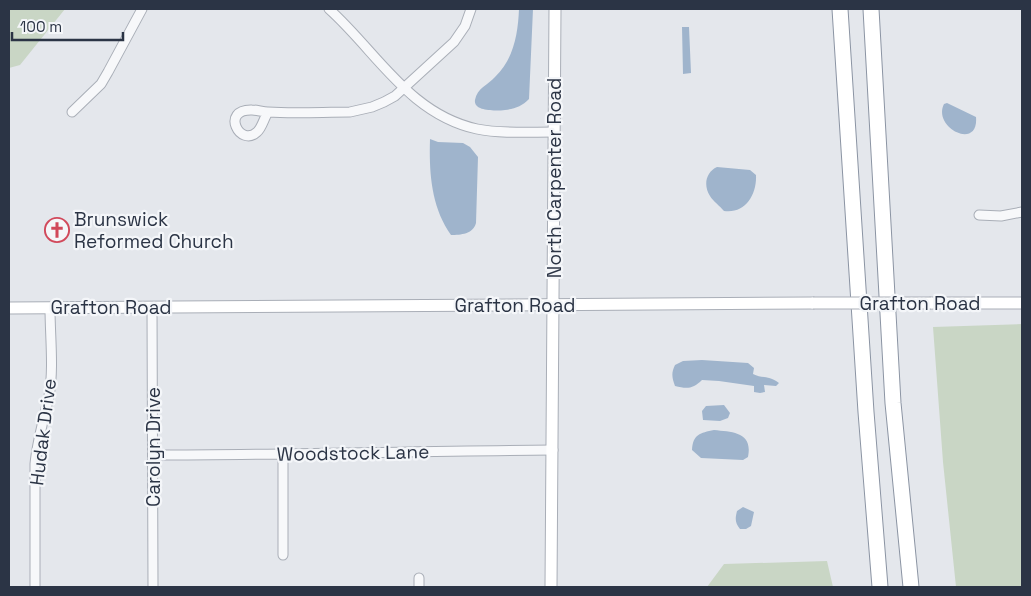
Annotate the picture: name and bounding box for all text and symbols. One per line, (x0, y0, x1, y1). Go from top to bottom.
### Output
scale bar (12, 10, 124, 42)
text: 100 m (20, 17, 62, 36)
street label: North Carpenter Road (542, 78, 567, 278)
place label: Brunswick Reformed Church (74, 207, 234, 254)
church icon: Brunswick Reformed Church (44, 217, 70, 243)
street label: Grafton Road (859, 291, 981, 316)
street label: Grafton Road (454, 293, 576, 318)
street label: Grafton Road (50, 295, 172, 320)
street label: Hudak Drive (24, 377, 62, 487)
street label: Carolyn Drive (141, 387, 166, 507)
street label: Woodstock Lane (276, 439, 430, 467)

